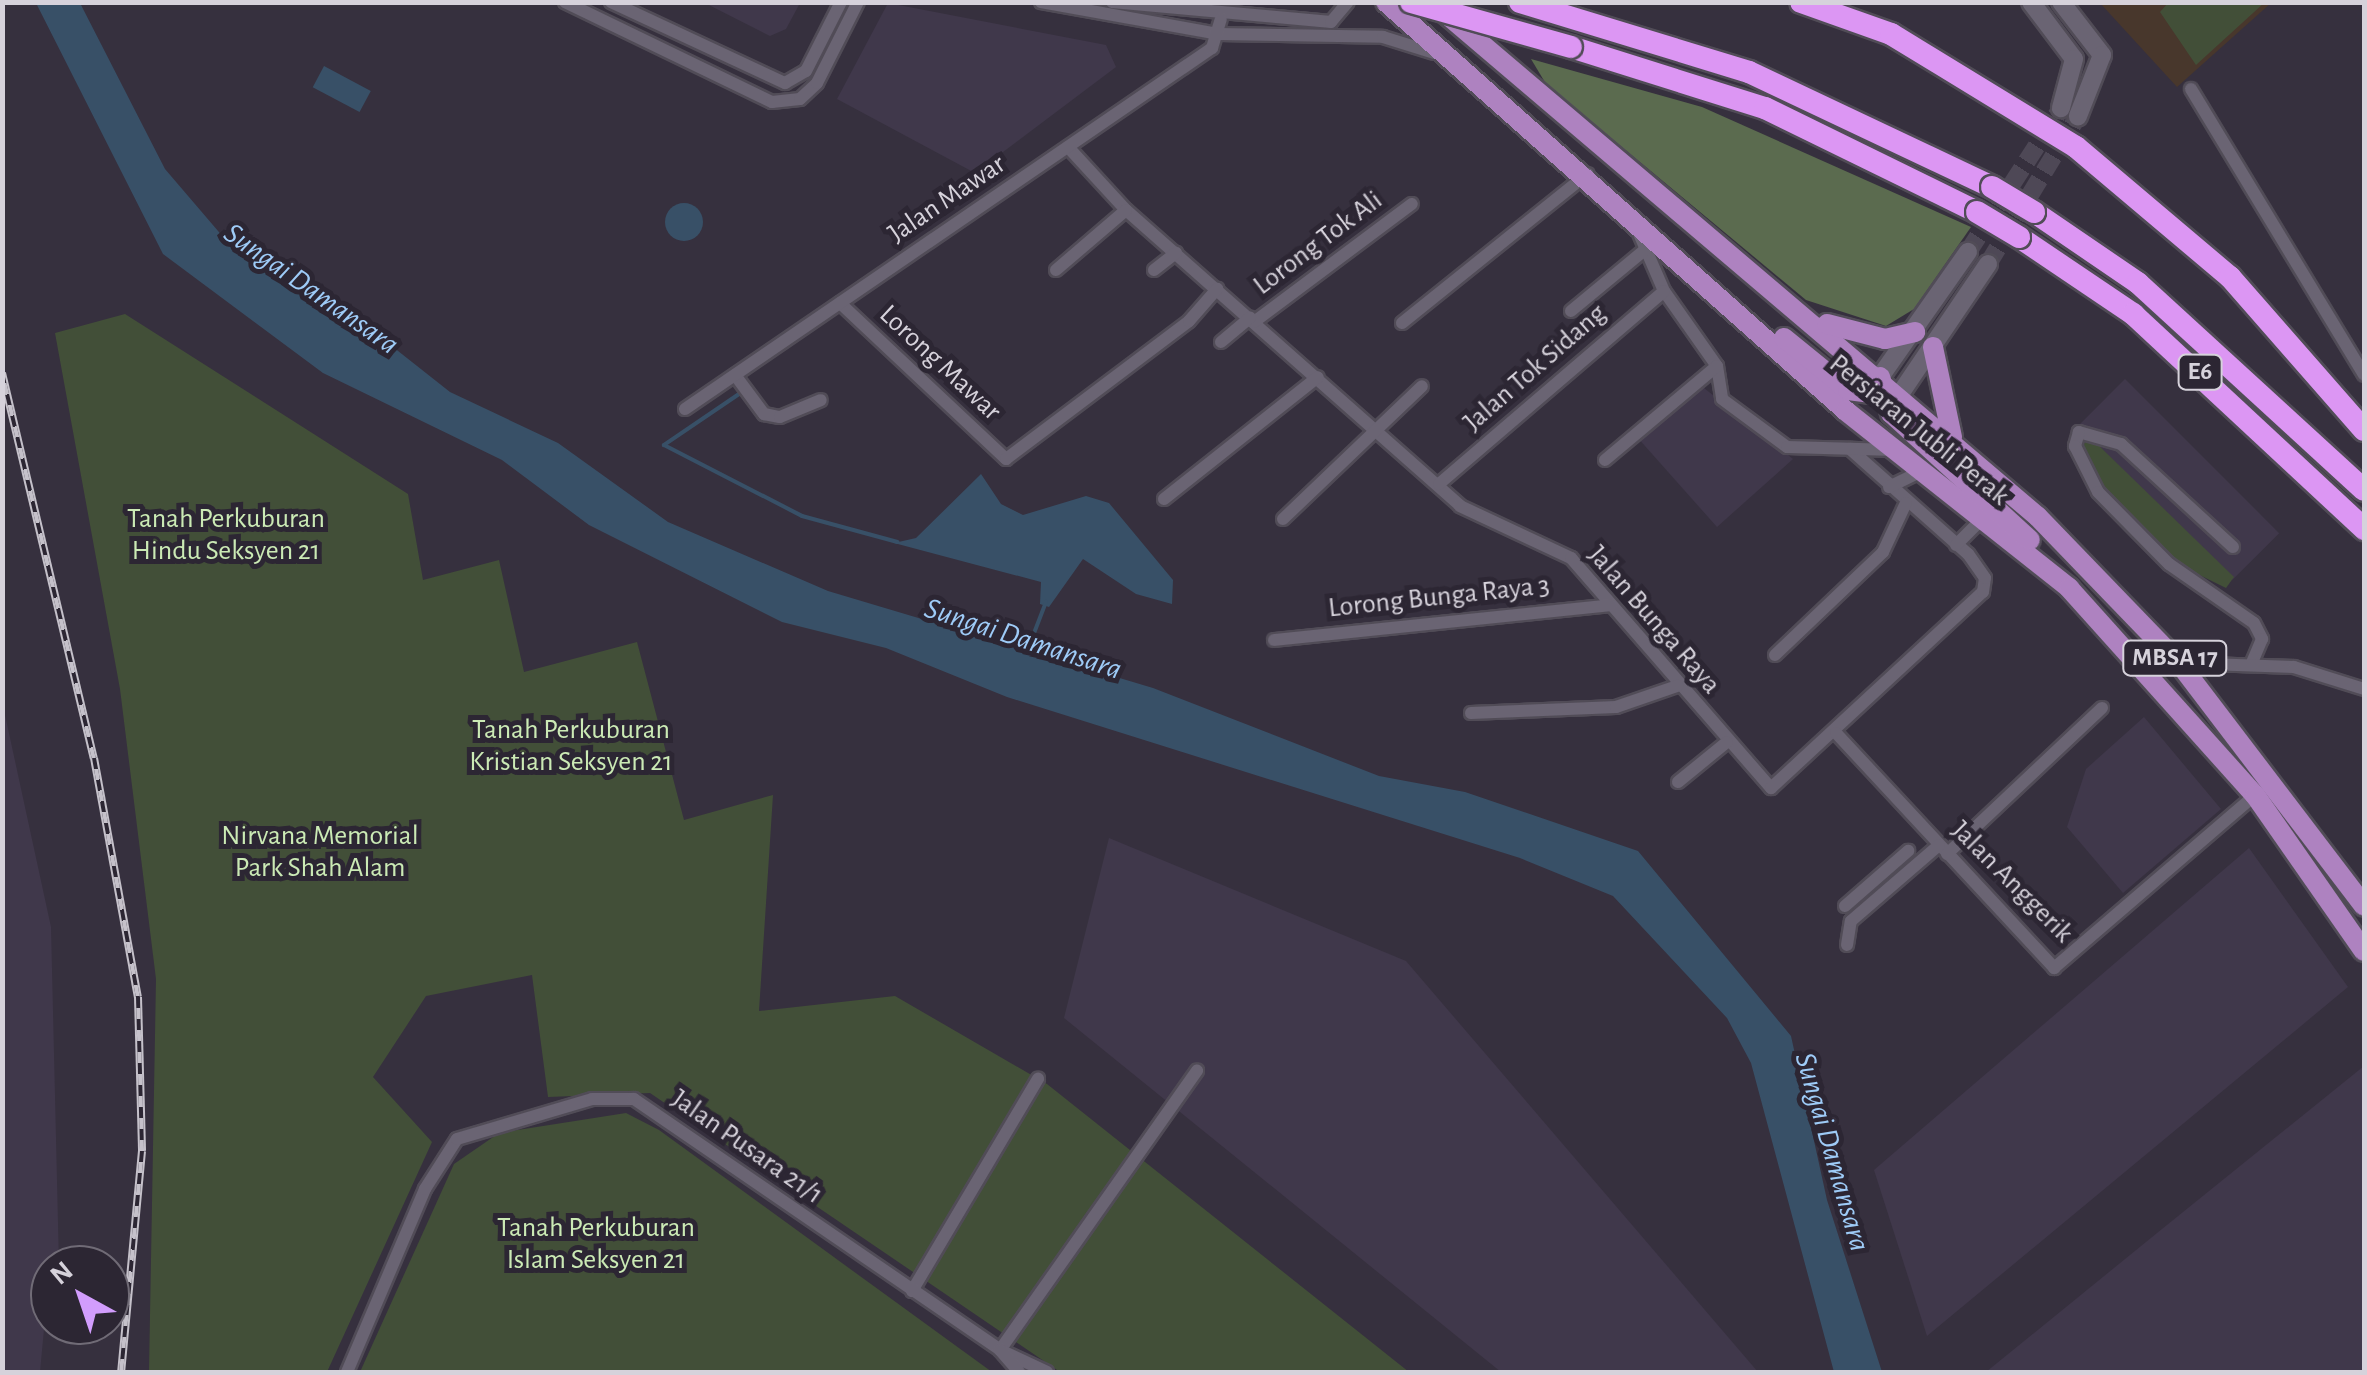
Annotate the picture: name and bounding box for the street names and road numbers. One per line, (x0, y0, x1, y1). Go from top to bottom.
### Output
street label: Jalan Mawar (882, 148, 1012, 250)
street label: Lorong Tok Ali (1247, 184, 1389, 302)
street label: Jalan Tok Sidang (1457, 297, 1613, 439)
street label: Lorong Mawar (872, 298, 1008, 428)
street label: Persiaran Jubli Perak (1822, 347, 2016, 513)
road number: E6 (2178, 352, 2222, 392)
street label: Jalan Bunga Raya (1580, 539, 1728, 701)
street label: Lorong Bunga Raya 3 (1327, 569, 1551, 625)
road number: MBSA 17 (2120, 638, 2230, 678)
street label: Jalan Anggerik (1944, 814, 2080, 950)
street label: Jalan Pusara 21/1 (665, 1082, 829, 1212)

